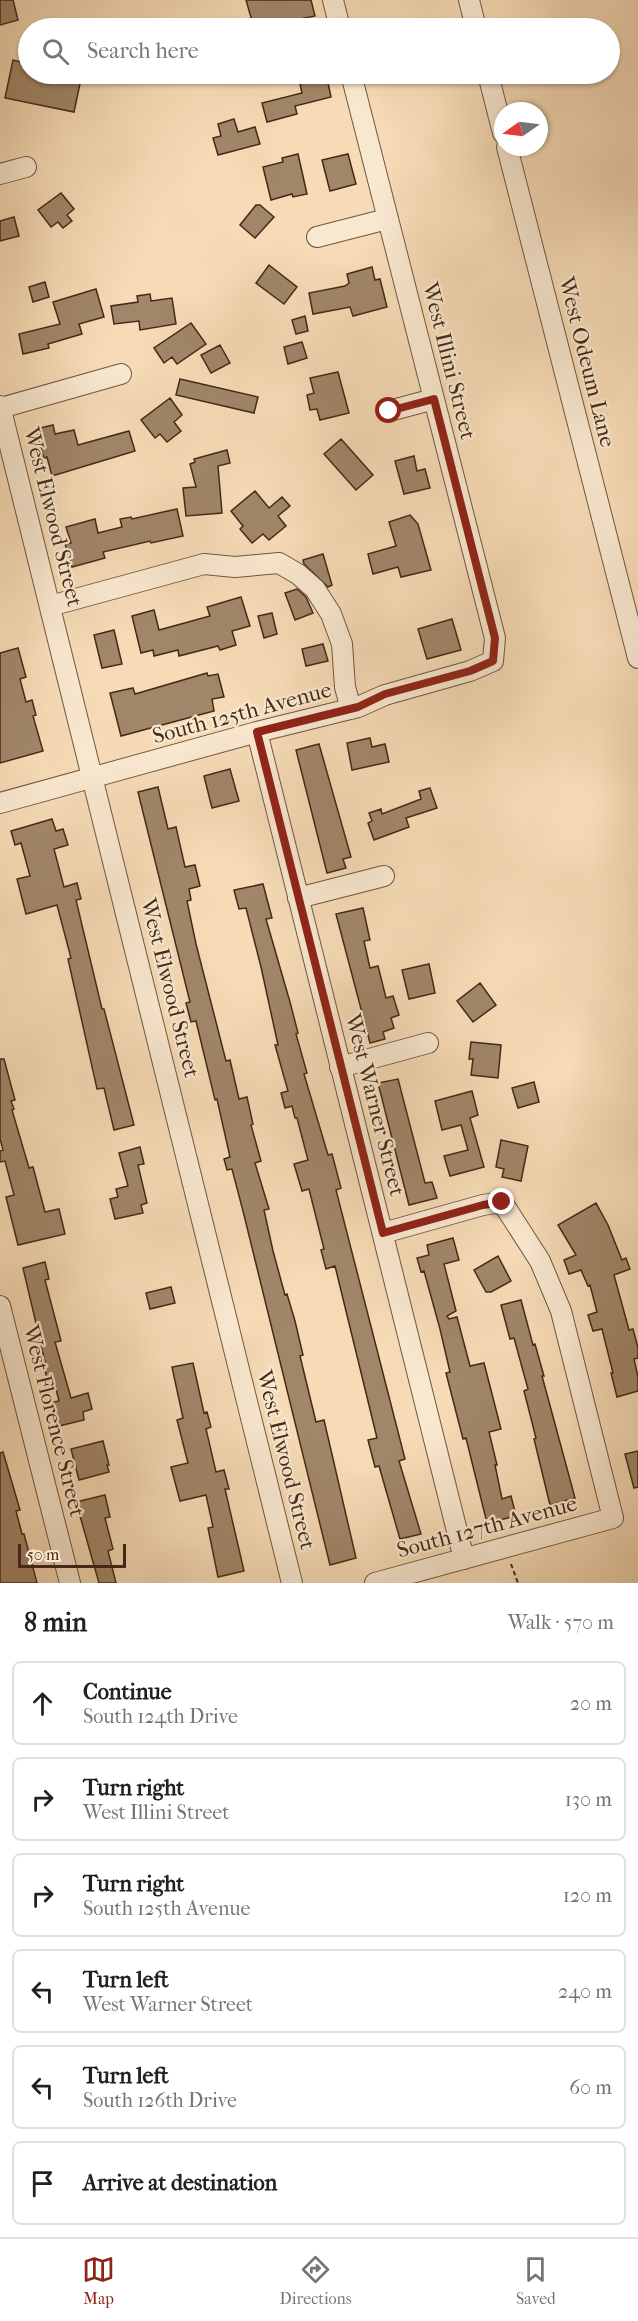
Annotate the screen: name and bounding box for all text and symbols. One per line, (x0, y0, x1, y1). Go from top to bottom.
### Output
search box (18, 18, 620, 84)
icon: search (39, 35, 72, 68)
text: Search here (87, 38, 199, 64)
north arrow (494, 102, 548, 156)
street label: West Odeum Lane (553, 273, 621, 450)
street label: West Illini Street (417, 279, 481, 442)
route start (375, 397, 401, 423)
street label: West Elwood Street (18, 424, 88, 610)
street label: South 125th Avenue (150, 677, 334, 749)
street label: West Elwood Street (135, 895, 205, 1081)
street label: West Warner Street (340, 1010, 410, 1199)
route end (488, 1188, 514, 1214)
street label: West Florence Street (17, 1321, 90, 1520)
street label: West Elwood Street (251, 1367, 321, 1553)
street label: South 127th Avenue (394, 1490, 580, 1564)
scale bar (18, 1541, 126, 1568)
text: 50 m (27, 1545, 59, 1564)
text: 8 min (24, 1607, 87, 1638)
text: Walk · 570 m (508, 1611, 614, 1634)
text: Continue (83, 1679, 172, 1705)
icon: ahead (26, 1687, 59, 1720)
text: 20 m (570, 1692, 612, 1715)
text: South 124th Drive (83, 1705, 238, 1728)
text: Turn right (83, 1775, 184, 1801)
icon: right (26, 1783, 59, 1816)
text: 130 m (565, 1788, 612, 1811)
text: West Illini Street (83, 1801, 229, 1824)
text: Turn right (83, 1871, 184, 1897)
icon: right (26, 1879, 59, 1912)
text: 120 m (563, 1884, 612, 1907)
text: South 125th Avenue (83, 1897, 250, 1920)
text: Turn left (83, 1967, 169, 1993)
icon: left (26, 1975, 59, 2008)
text: 240 m (558, 1980, 612, 2003)
text: West Warner Street (83, 1993, 253, 2016)
text: Turn left (83, 2063, 169, 2089)
icon: left (26, 2071, 59, 2104)
text: 60 m (569, 2076, 612, 2099)
text: South 126th Drive (83, 2089, 237, 2112)
icon: arrive (26, 2167, 59, 2200)
text: Arrive at destination (83, 2170, 277, 2196)
tab: Map (82, 2253, 115, 2308)
tab: Directions (280, 2253, 352, 2308)
tab: Saved (516, 2253, 556, 2308)

